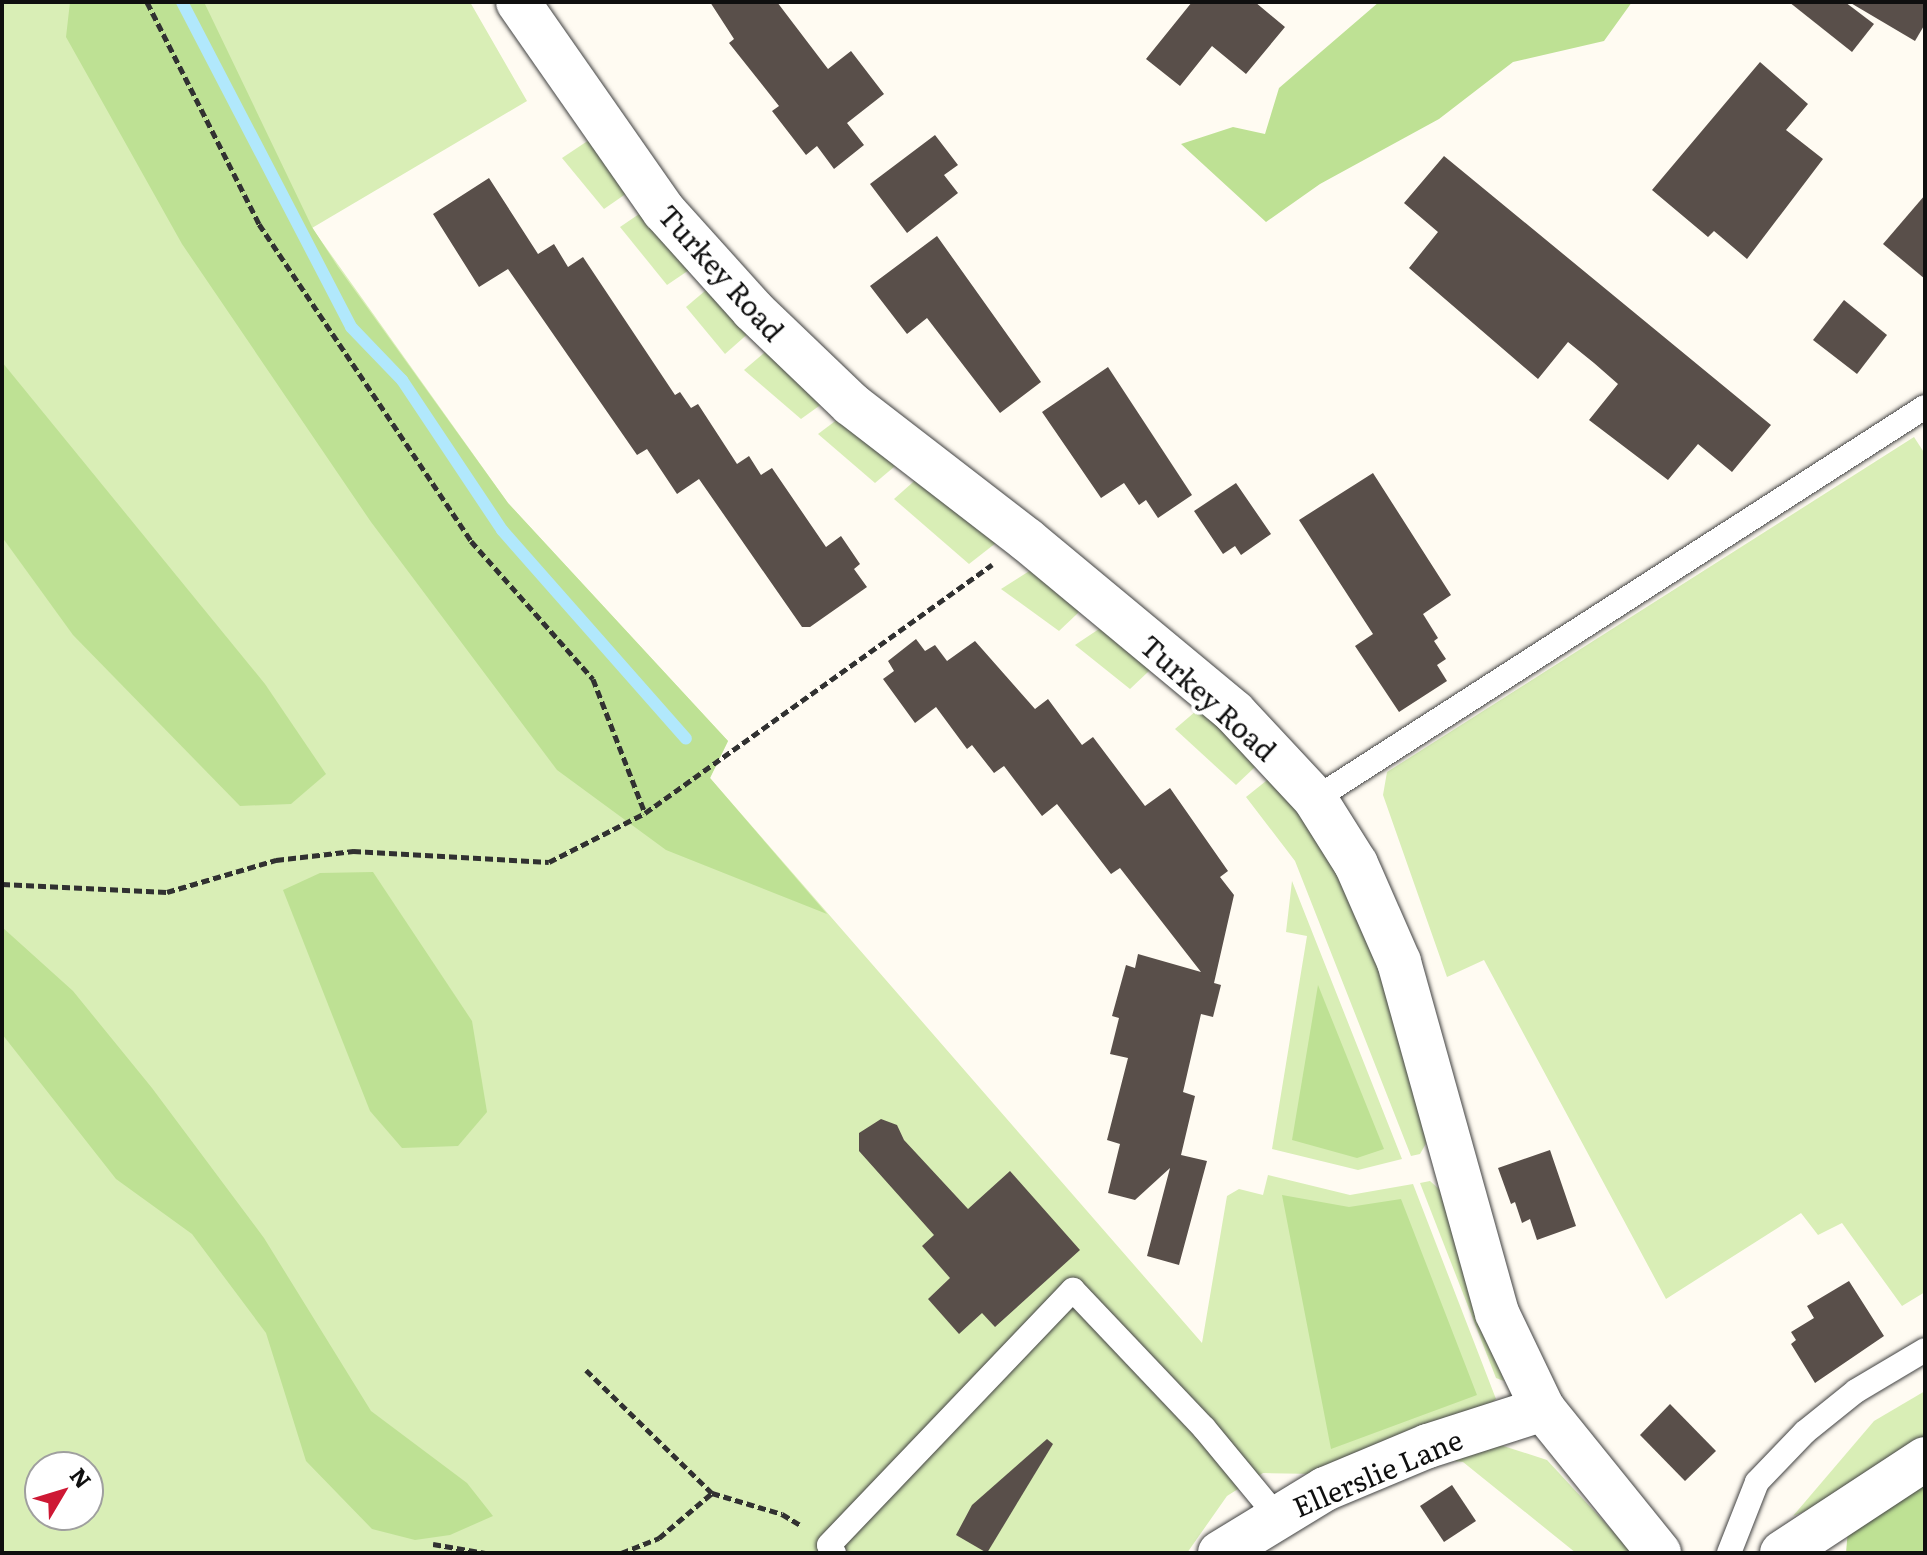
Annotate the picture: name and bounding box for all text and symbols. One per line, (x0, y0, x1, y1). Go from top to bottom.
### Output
street label: Turkey Road (652, 197, 792, 347)
street label: Turkey Road (1134, 627, 1284, 767)
street label: Ellerslie Lane (1287, 1421, 1467, 1523)
north arrow (24, 1451, 104, 1531)
text: N (63, 1460, 100, 1495)

